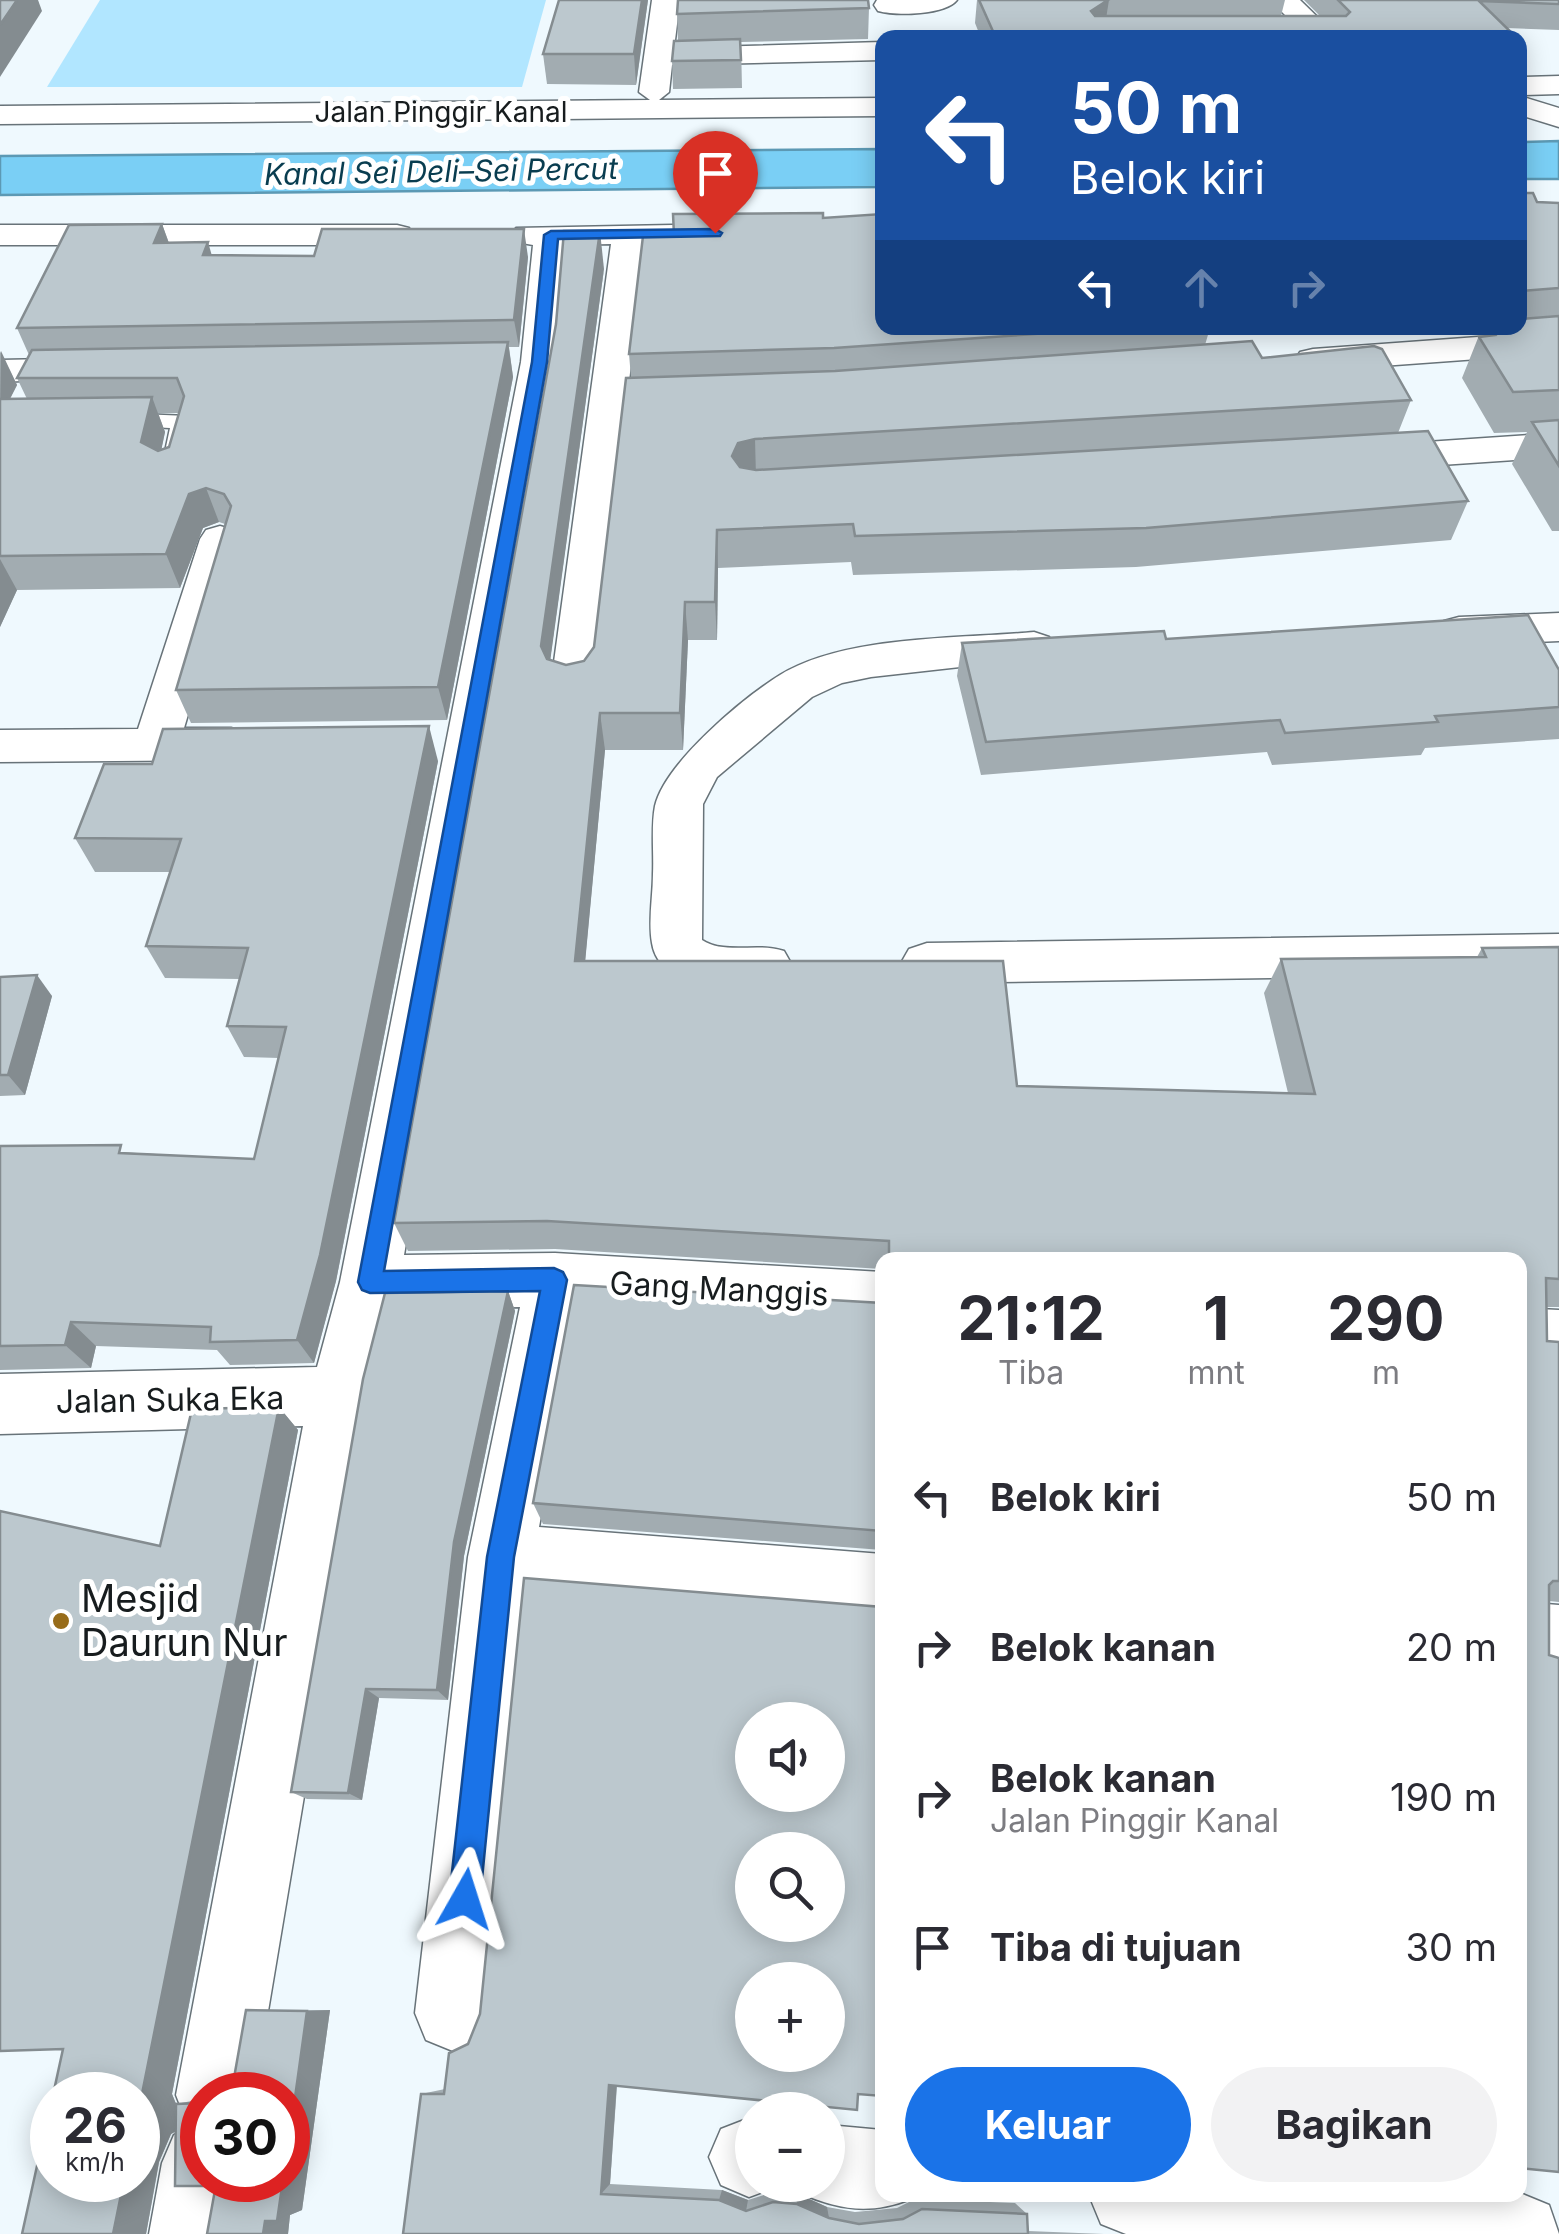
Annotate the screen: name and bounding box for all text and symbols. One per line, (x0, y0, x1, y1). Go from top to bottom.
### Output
text: 50 m (1070, 65, 1242, 150)
icon: left (905, 70, 1035, 200)
street label: Jalan Pinggir Kanal (315, 95, 567, 129)
pin (673, 131, 758, 234)
icon: arrive (688, 146, 743, 201)
water label: Kanal Sei Deli–Sei Percut (264, 150, 619, 192)
text: Belok kiri (1070, 150, 1265, 205)
icon: left (1069, 260, 1124, 315)
icon: ahead (1174, 260, 1229, 315)
icon: right (1279, 260, 1334, 315)
street label: Gang Manggis (609, 1263, 829, 1314)
text: 21:12 (958, 1282, 1105, 1354)
text: 1 (1203, 1282, 1229, 1354)
text: 290 (1327, 1282, 1445, 1354)
text: Tiba (998, 1353, 1064, 1392)
text: mnt (1187, 1353, 1245, 1392)
text: m (1372, 1353, 1400, 1392)
street label: Jalan Suka Eka (55, 1378, 285, 1421)
icon: left (905, 1470, 960, 1525)
text: Belok kiri (990, 1474, 1161, 1520)
text: 50 m (1406, 1474, 1497, 1520)
place label: Mesjid Daurun Nur (81, 1575, 288, 1665)
marker: Mesjid Daurun Nur (50, 1610, 72, 1632)
icon: right (905, 1620, 960, 1675)
text: Belok kanan (990, 1624, 1216, 1670)
text: 20 m (1406, 1624, 1497, 1670)
map controls (735, 1702, 845, 2202)
button: sound (735, 1702, 845, 1812)
text: Belok kanan (990, 1755, 1216, 1801)
icon: right (905, 1770, 960, 1825)
text: 190 m (1390, 1774, 1497, 1820)
text: Jalan Pinggir Kanal (990, 1801, 1279, 1840)
button: search (735, 1832, 845, 1942)
position arrow (413, 1847, 517, 1951)
icon: arrive (905, 1920, 960, 1975)
text: Tiba di tujuan (990, 1924, 1242, 1970)
text: 30 m (1406, 1924, 1497, 1970)
button: + (735, 1962, 845, 2072)
button: Keluar (905, 2067, 1191, 2182)
button: Bagikan (1211, 2067, 1497, 2182)
speed limit sign: 30 (180, 2072, 310, 2202)
button: − (735, 2092, 845, 2202)
text: 26 (63, 2095, 127, 2155)
text: km/h (65, 2147, 125, 2177)

